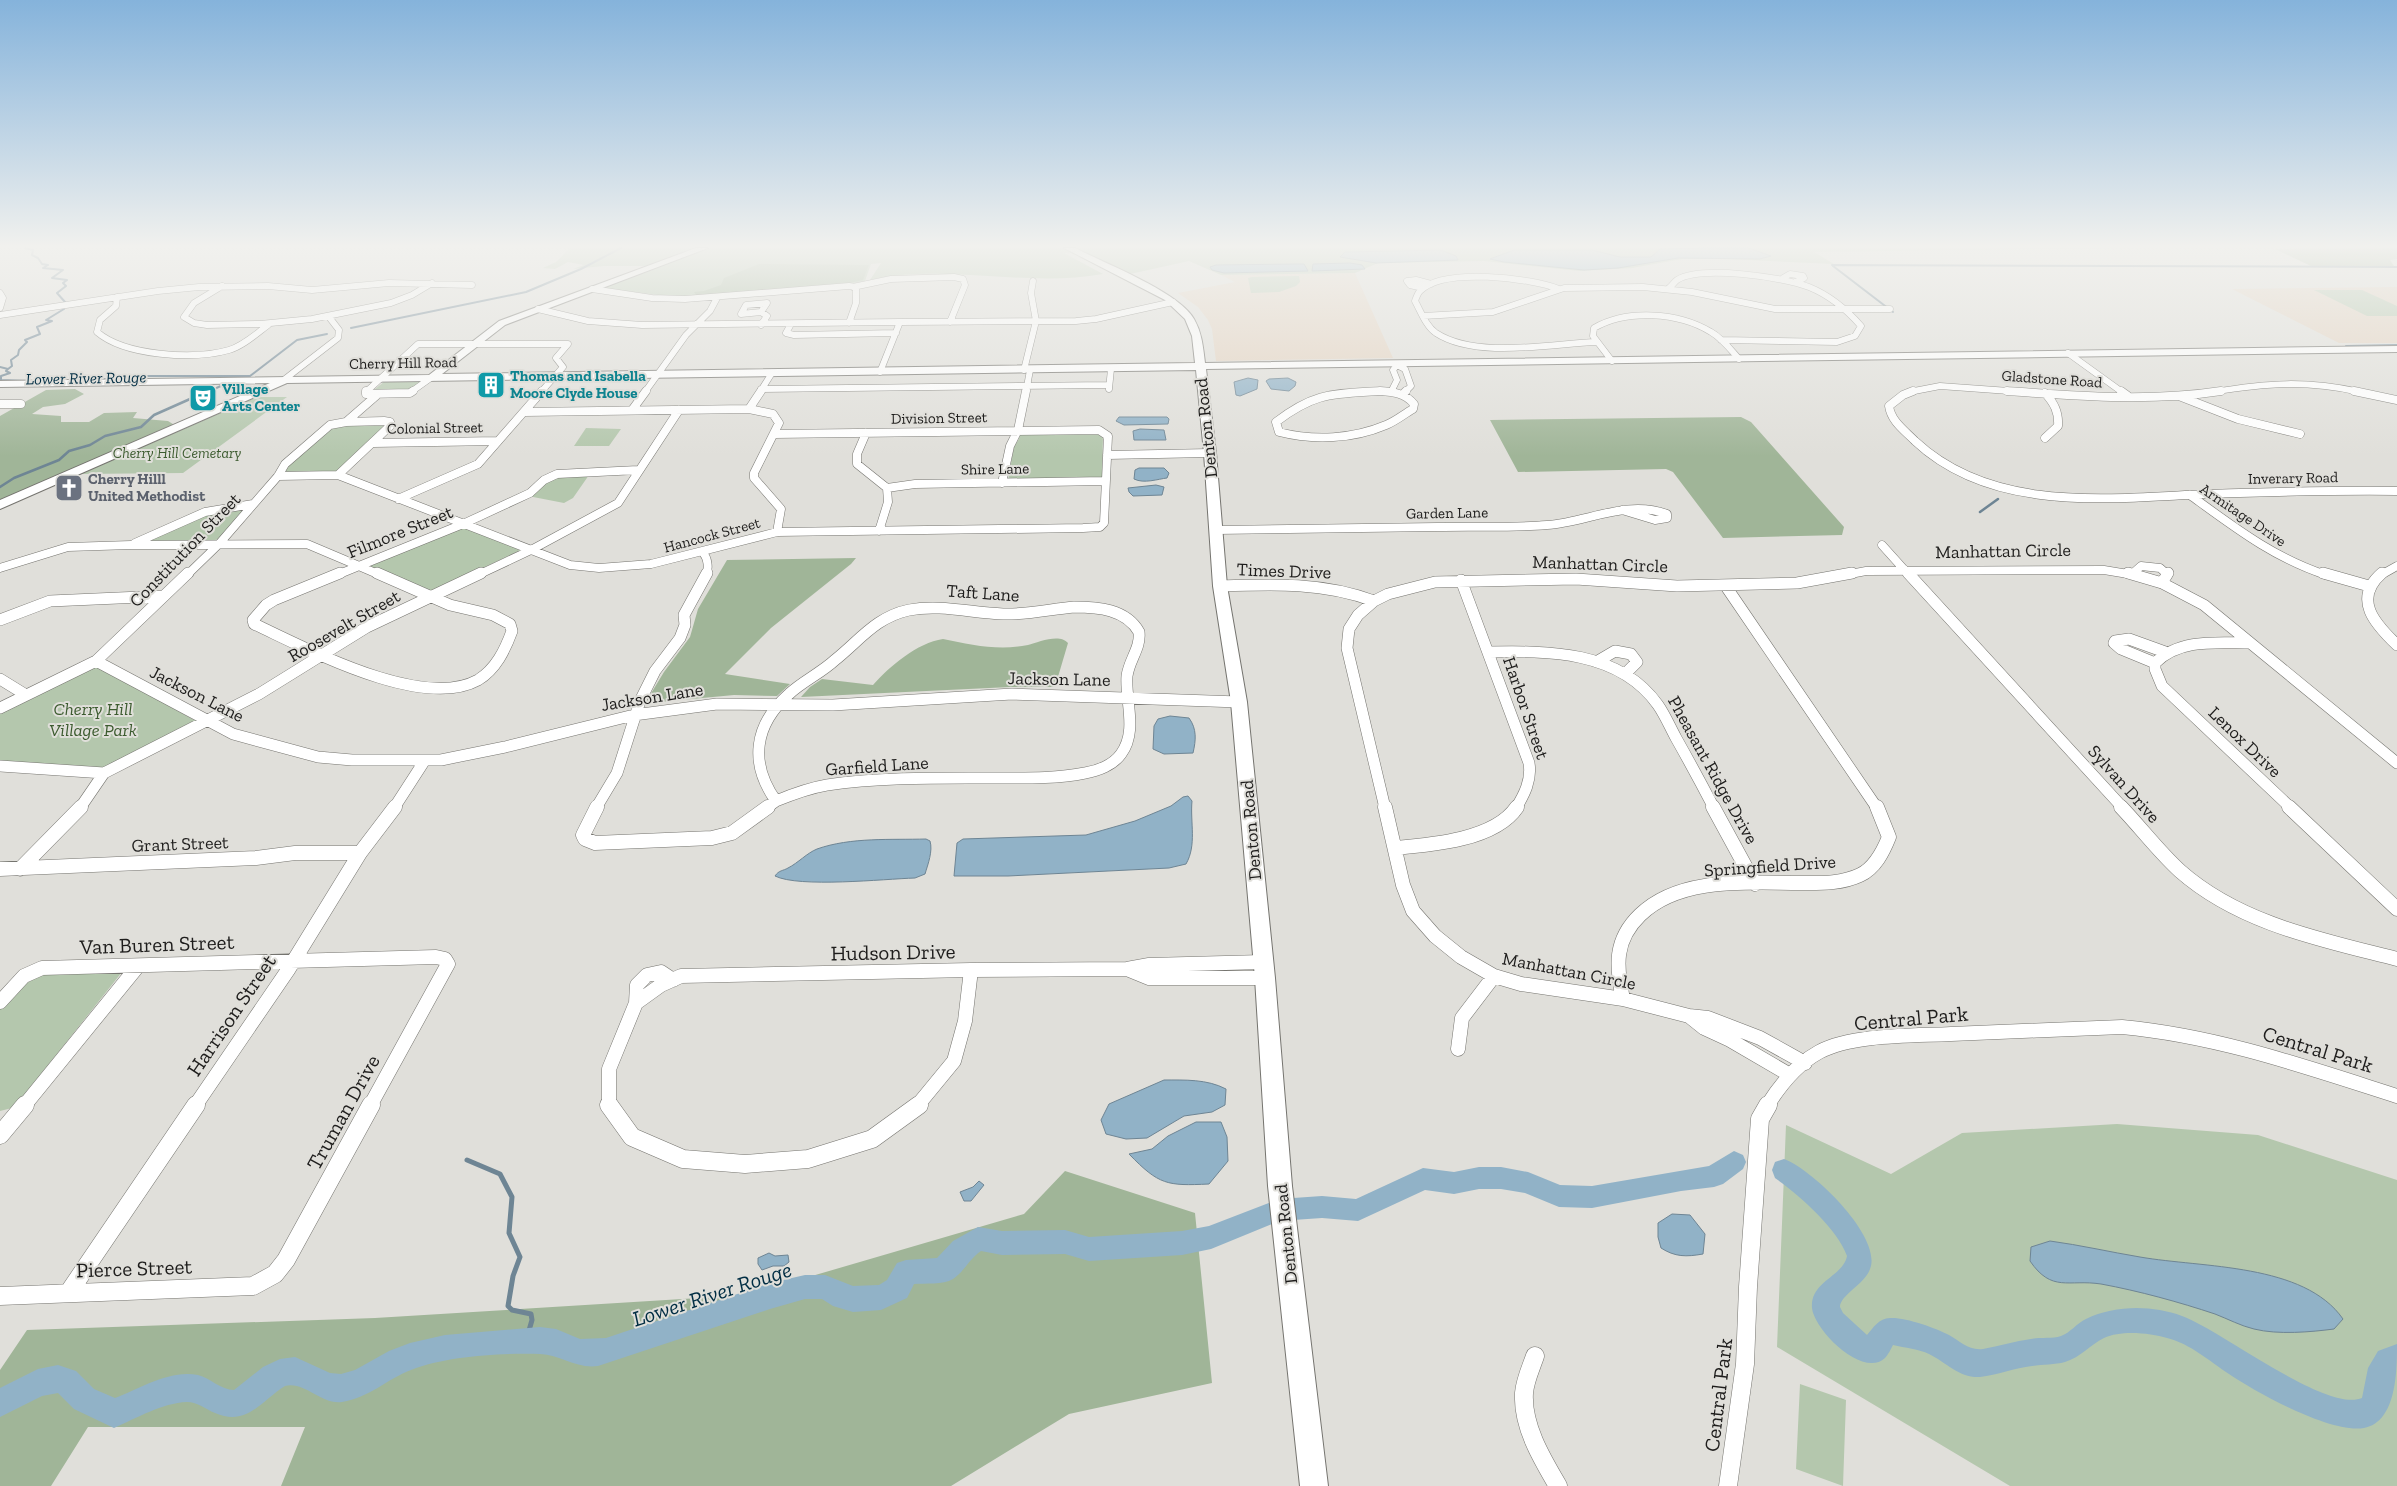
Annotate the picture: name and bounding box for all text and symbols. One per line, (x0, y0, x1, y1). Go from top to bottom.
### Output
street label: Cherry Hill Road (349, 353, 458, 373)
water label: Lower River Rouge (25, 367, 147, 389)
place label: Thomas and Isabella Moore Clyde House (510, 367, 646, 402)
street label: Gladstone Road (2001, 367, 2104, 392)
building icon: Thomas and Isabella Moore Clyde House (476, 370, 506, 400)
street label: Denton Road (1190, 377, 1222, 479)
place label: Village Arts Center (222, 380, 301, 415)
theatre icon: Village Arts Center (188, 383, 218, 413)
street label: Division Street (891, 408, 988, 428)
street label: Colonial Street (387, 418, 484, 438)
park label: Cherry Hill Cemetary (113, 444, 241, 462)
street label: Shire Lane (961, 459, 1029, 479)
street label: Inverary Road (2248, 468, 2339, 488)
place label: Cherry Hilll United Methodist (88, 470, 206, 505)
church icon: Cherry Hilll United Methodist (54, 473, 84, 503)
street label: Armitage Drive (2197, 480, 2289, 550)
street label: Constitution Street (125, 488, 245, 612)
street label: Filmore Street (344, 501, 456, 563)
street label: Garden Lane (1406, 503, 1488, 523)
street label: Hancock Street (662, 513, 763, 557)
street label: Manhattan Circle (1935, 539, 2071, 563)
street label: Manhattan Circle (1532, 551, 1668, 577)
street label: Times Drive (1236, 558, 1332, 584)
street label: Taft Lane (946, 579, 1020, 607)
street label: Roosevelt Street (284, 585, 404, 667)
street label: Harbor Street (1498, 654, 1554, 763)
street label: Jackson Lane (146, 661, 248, 727)
street label: Jackson Lane (1007, 667, 1111, 691)
street label: Jackson Lane (599, 678, 705, 716)
street label: Pheasant Ridge Drive (1663, 692, 1763, 848)
park label: Cherry Hill Village Park (49, 698, 137, 741)
street label: Lenox Drive (2204, 702, 2286, 782)
street label: Sylvan Drive (2083, 740, 2165, 828)
street label: Garfield Lane (825, 751, 929, 781)
street label: Denton Road (1236, 779, 1266, 881)
street label: Grant Street (131, 831, 229, 857)
street label: Springfield Drive (1703, 850, 1837, 882)
street label: Van Buren Street (78, 929, 235, 959)
street label: Hudson Drive (830, 938, 956, 966)
street label: Manhattan Circle (1500, 947, 1638, 995)
street label: Harrison Street (181, 949, 281, 1081)
street label: Central Park (1853, 1001, 1969, 1035)
street label: Central Park (2260, 1020, 2376, 1078)
street label: Truman Drive (301, 1050, 385, 1174)
street label: Denton Road (1270, 1183, 1302, 1285)
street label: Pierce Street (75, 1253, 193, 1283)
water label: Lower River Rouge (629, 1256, 795, 1332)
street label: Central Park (1699, 1337, 1737, 1453)

